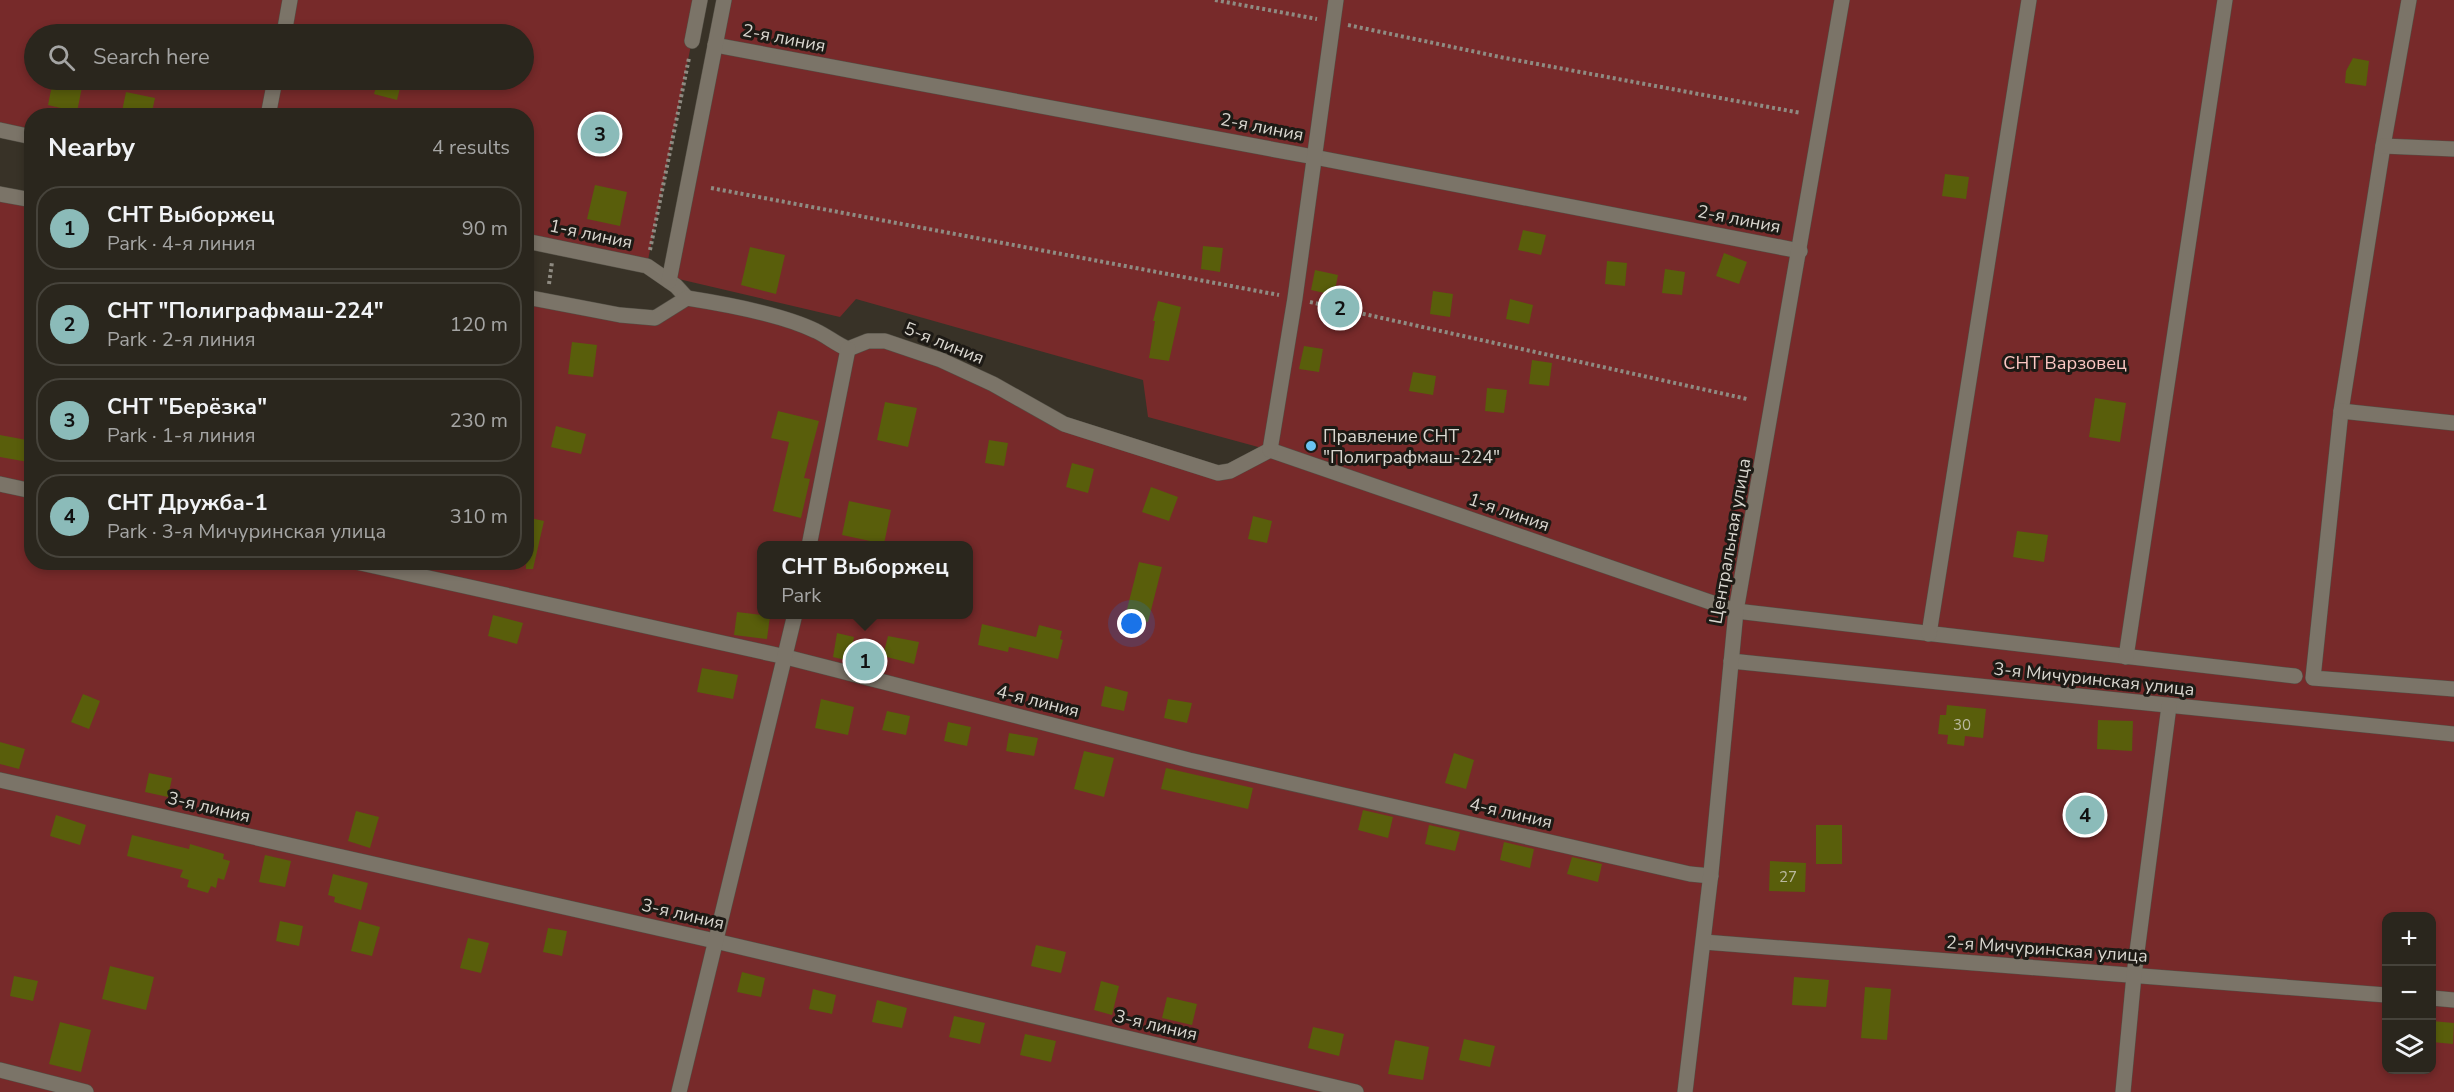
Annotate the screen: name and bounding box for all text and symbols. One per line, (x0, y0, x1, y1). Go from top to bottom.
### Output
street label: 2-я линия (740, 18, 828, 58)
search box (24, 24, 534, 90)
icon: search (45, 41, 78, 74)
text: Search here (93, 42, 210, 72)
street label: 2-я линия (1218, 107, 1306, 147)
pin: 3 (580, 112, 620, 156)
text: Nearby (48, 130, 135, 165)
text: 4 results (432, 134, 510, 161)
street label: 2-я линия (1695, 199, 1783, 239)
text: СНТ Выборжец (107, 200, 274, 230)
street label: 1-я линия (547, 213, 635, 255)
text: 1 (64, 215, 76, 242)
text: 90 m (462, 215, 508, 242)
text: Park · 4-я линия (107, 230, 256, 257)
pin: 2 (1320, 286, 1360, 330)
text: СНТ "Полиграфмаш-224" (107, 296, 383, 326)
text: 2 (64, 311, 76, 338)
text: 120 m (450, 311, 508, 338)
street label: 5-я линия (900, 316, 988, 370)
text: Park · 2-я линия (107, 326, 256, 353)
park label: СНТ Варзовец (2003, 351, 2127, 375)
text: СНТ "Берёзка" (107, 392, 267, 422)
text: 3 (64, 407, 76, 434)
text: 230 m (450, 407, 508, 434)
text: Park · 1-я линия (107, 422, 256, 449)
place label: Правление СНТ "Полиграфмаш-224" (1323, 424, 1500, 469)
marker: Правление СНТ "Полиграфмаш-224" (1304, 439, 1318, 453)
street label: Центральная улица (1704, 456, 1756, 626)
street label: 1-я линия (1465, 487, 1553, 537)
text: СНТ Дружба-1 (107, 488, 268, 518)
text: 4 (64, 503, 76, 530)
text: 310 m (450, 503, 508, 530)
text: Park · 3-я Мичуринская улица (107, 518, 386, 545)
popup (757, 541, 973, 619)
text: СНТ Выборжец (781, 552, 949, 582)
text: Park (781, 582, 821, 609)
your location (1117, 609, 1146, 638)
pin: 1 (846, 638, 884, 684)
street label: 3-я Мичуринская улица (1992, 657, 2196, 701)
street label: 4-я линия (994, 679, 1082, 723)
house number: 30 (1953, 715, 1971, 735)
street label: 3-я линия (165, 786, 253, 828)
street label: 4-я линия (1467, 792, 1555, 834)
pin: 4 (2066, 792, 2104, 838)
house number: 27 (1779, 867, 1797, 887)
street label: 3-я линия (639, 893, 727, 935)
map controls (2382, 912, 2436, 1074)
button: + (2382, 912, 2436, 966)
street label: 2-я Мичуринская улица (1945, 930, 2149, 968)
button: − (2382, 966, 2436, 1020)
street label: 3-я линия (1112, 1004, 1200, 1046)
button: layers (2382, 1020, 2436, 1074)

